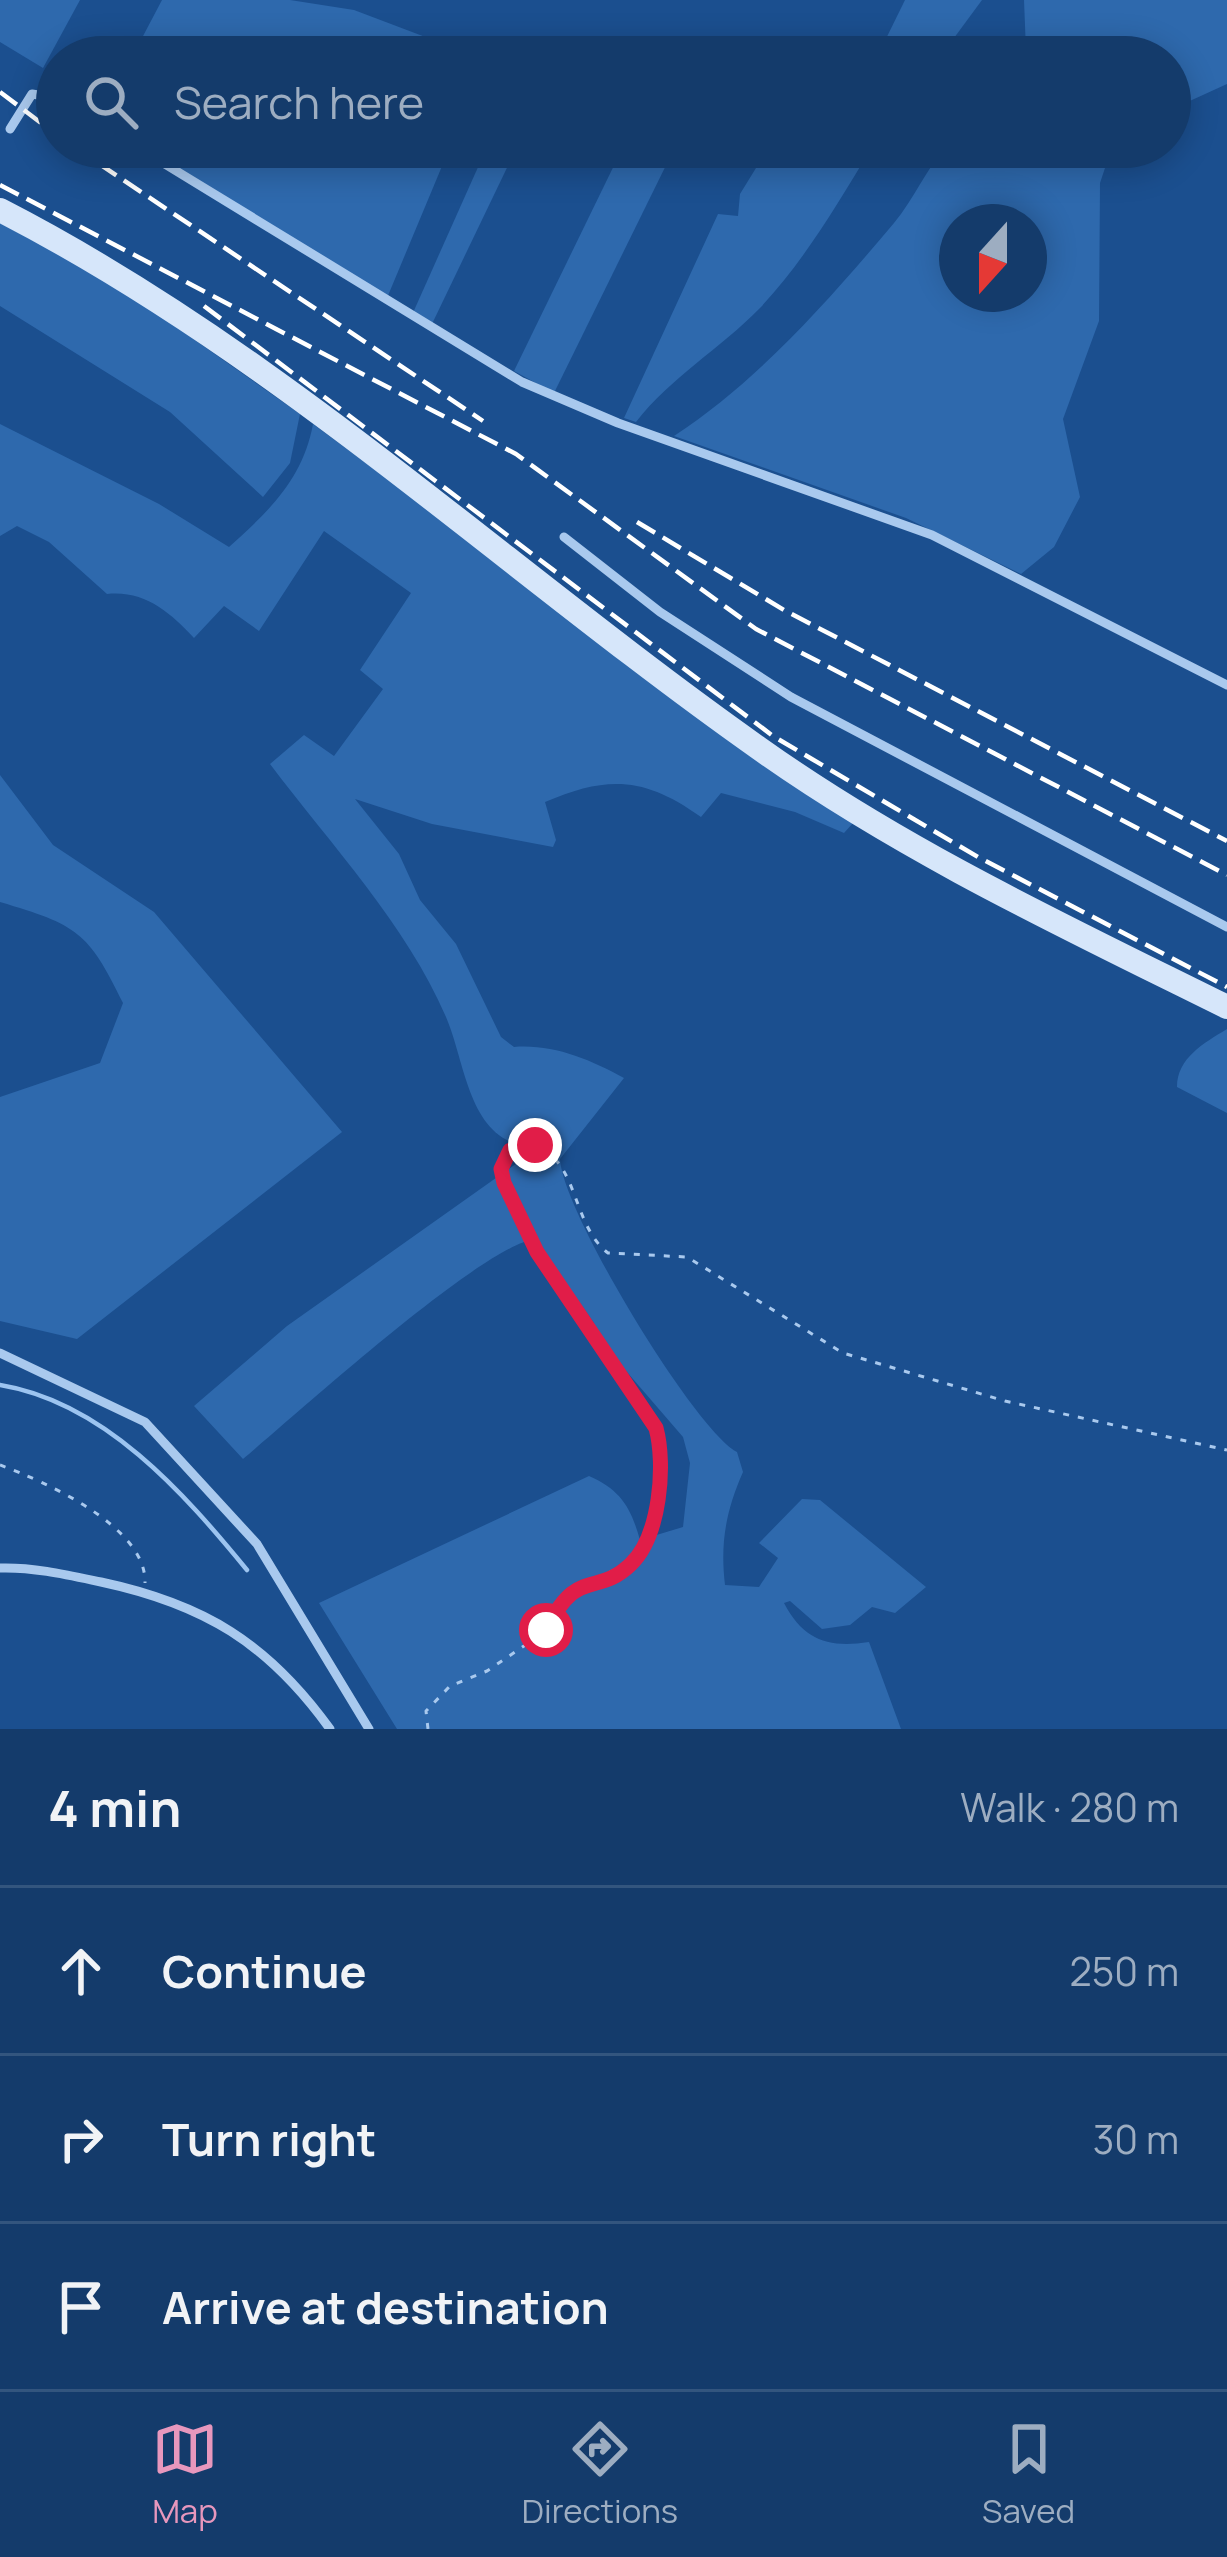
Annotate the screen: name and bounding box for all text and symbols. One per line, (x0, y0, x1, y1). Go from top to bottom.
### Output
search box (36, 36, 1191, 168)
icon: search (78, 69, 144, 135)
text: Search here (174, 71, 424, 133)
north arrow (939, 204, 1047, 312)
route end (508, 1118, 562, 1172)
route start (519, 1603, 573, 1657)
text: 4 min (48, 1773, 181, 1842)
text: Walk · 280 m (960, 1780, 1179, 1834)
icon: ahead (48, 1938, 114, 2004)
text: Continue (162, 1940, 367, 2002)
text: 250 m (1070, 1944, 1179, 1998)
icon: right (48, 2106, 114, 2172)
text: Turn right (162, 2108, 376, 2170)
text: 30 m (1093, 2112, 1179, 2166)
icon: arrive (48, 2274, 114, 2340)
text: Arrive at destination (162, 2276, 609, 2338)
tab: Map (152, 2416, 218, 2533)
tab: Directions (522, 2416, 678, 2533)
tab: Saved (982, 2416, 1075, 2533)

